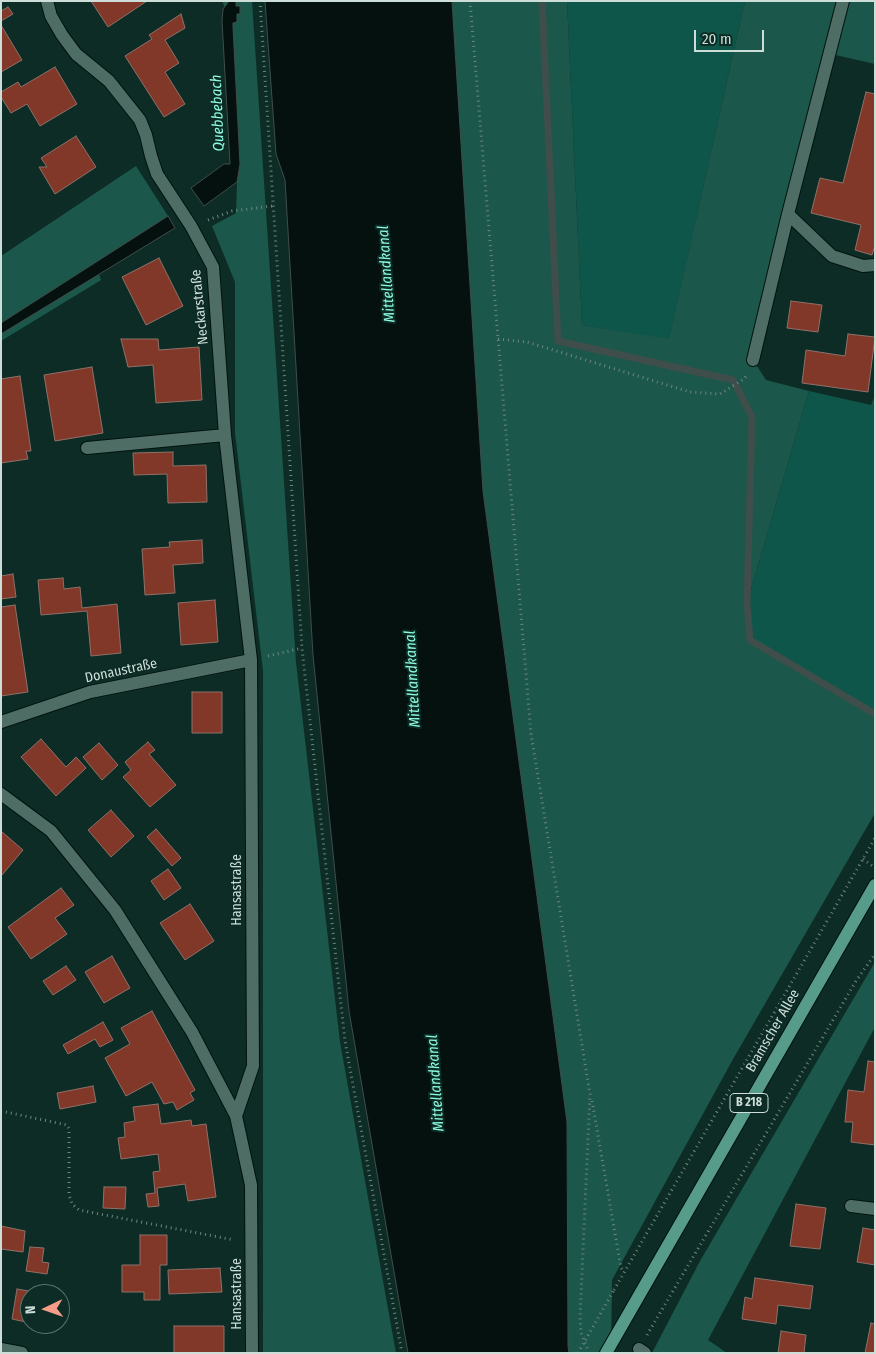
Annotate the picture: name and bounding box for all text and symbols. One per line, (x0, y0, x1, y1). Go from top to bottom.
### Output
scale bar (696, 20, 766, 52)
text: 20 m (702, 30, 732, 48)
water label: Quebbebach (208, 74, 228, 152)
water label: Mittellandkanal (375, 225, 399, 323)
street label: Neckarstraße (188, 269, 212, 345)
water label: Mittellandkanal (401, 630, 425, 728)
street label: Donaustraße (83, 655, 159, 687)
street label: Hansastraße (229, 854, 245, 926)
street label: Bramscher Allee (743, 987, 803, 1075)
water label: Mittellandkanal (424, 1034, 448, 1132)
road number: B 218 (730, 1094, 768, 1112)
street label: Hansastraße (229, 1258, 245, 1330)
north arrow (20, 1284, 70, 1334)
text: N (22, 1305, 39, 1314)

